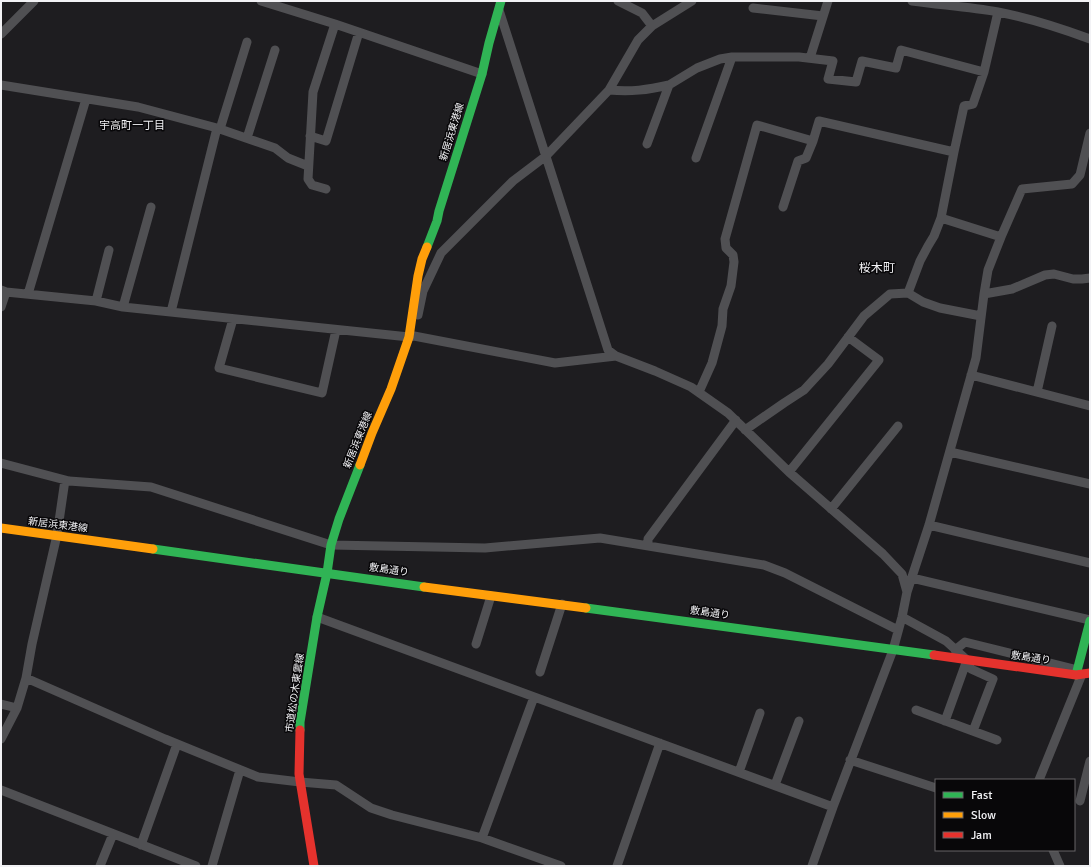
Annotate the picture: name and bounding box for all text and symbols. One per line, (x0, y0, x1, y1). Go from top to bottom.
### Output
street label: 新居浜東港線 (437, 102, 467, 162)
district label: 宇高町一丁目 (99, 119, 165, 132)
district label: 桜木町 (859, 261, 895, 276)
street label: 新居浜東港線 (341, 410, 375, 470)
street label: 新居浜東港線 (27, 515, 89, 535)
street label: 敷島通り (368, 561, 410, 579)
street label: 敷島通り (689, 604, 731, 622)
street label: 敷島通り (1010, 649, 1052, 667)
street label: 市道松の木東雲線 (283, 653, 307, 733)
legend (935, 779, 1075, 851)
text: Fast (971, 788, 992, 803)
text: Slow (971, 808, 996, 823)
text: Jam (971, 828, 992, 843)

